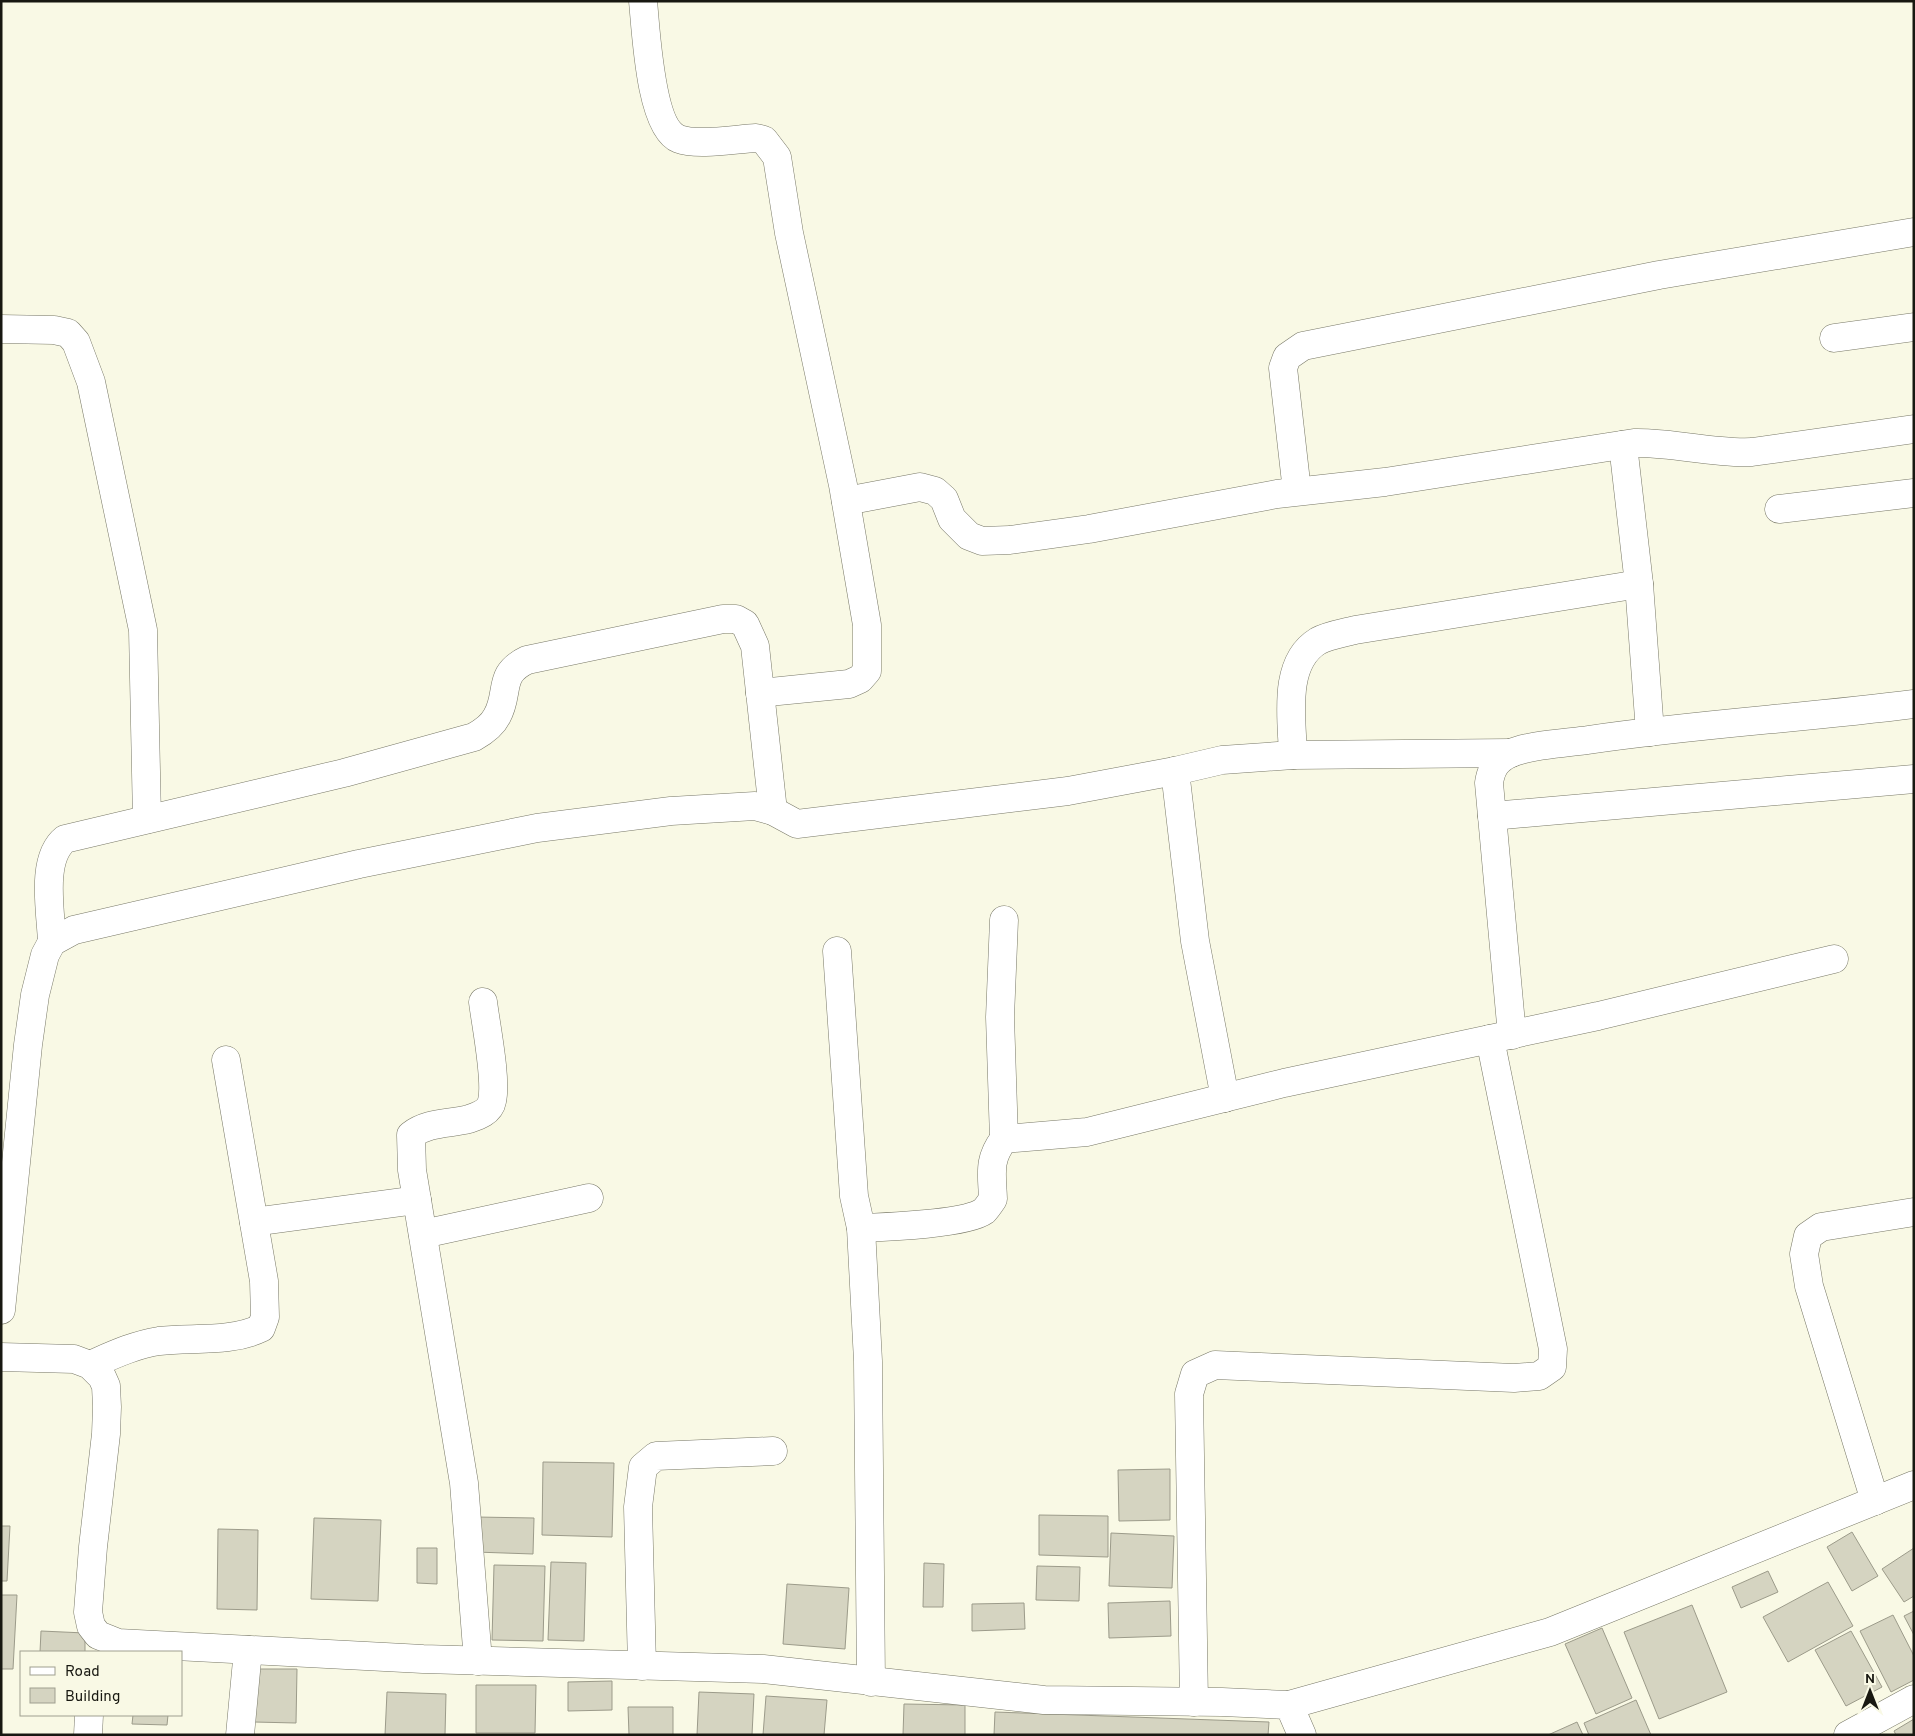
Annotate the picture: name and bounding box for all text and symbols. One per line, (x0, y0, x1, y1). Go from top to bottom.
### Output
legend (20, 1651, 182, 1716)
text: Road (65, 1663, 100, 1682)
north arrow (1845, 1666, 1895, 1716)
text: N (1865, 1671, 1875, 1688)
text: Building (65, 1688, 120, 1707)

